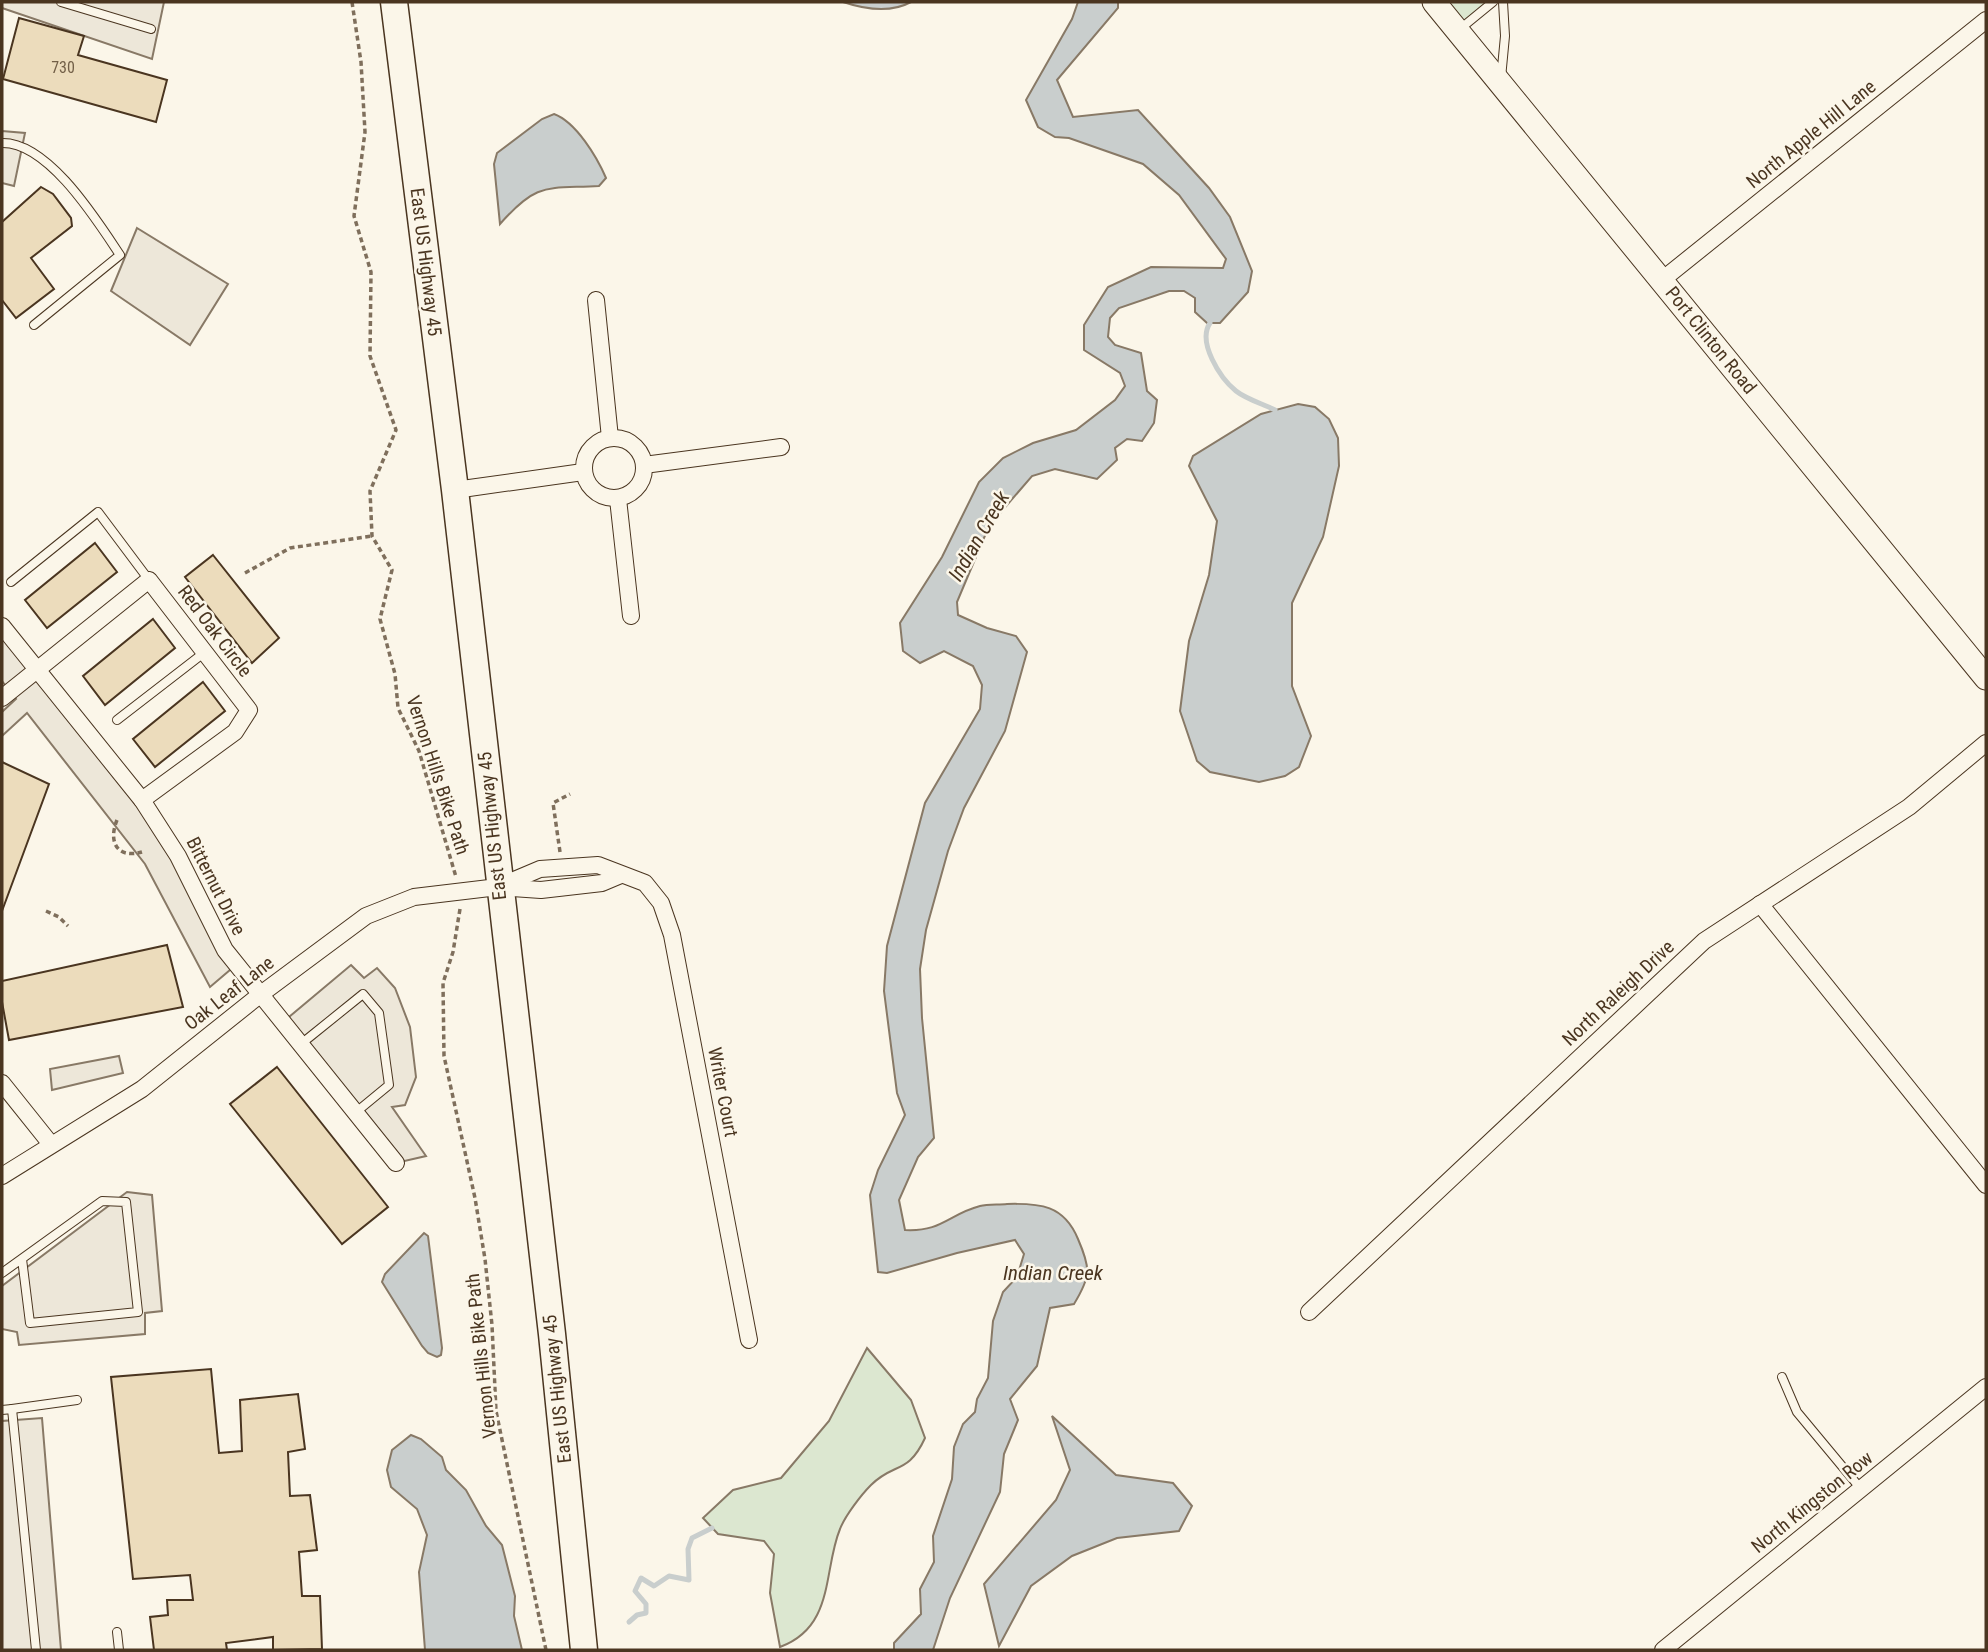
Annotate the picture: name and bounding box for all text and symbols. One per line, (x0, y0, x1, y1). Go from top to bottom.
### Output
house number: 730 (51, 58, 75, 77)
street label: North Apple Hill Lane (1742, 75, 1880, 193)
street label: East US Highway 45 (405, 187, 447, 337)
street label: Port Clinton Road (1661, 282, 1761, 398)
water label: Indian Creek (944, 486, 1015, 585)
street label: Red Oak Circle (173, 581, 257, 682)
street label: Vernon Hills Bike Path (401, 693, 475, 857)
street label: East US Highway 45 (473, 751, 511, 901)
street label: Bitternut Drive (181, 833, 251, 939)
street label: North Raleigh Drive (1557, 935, 1679, 1051)
street label: Oak Leaf Lane (180, 951, 278, 1035)
street label: Writer Court (703, 1045, 743, 1139)
water label: Indian Creek (1003, 1261, 1104, 1285)
street label: Vernon Hills Bike Path (461, 1272, 501, 1440)
street label: East US Highway 45 (538, 1314, 576, 1464)
street label: North Kingston Row (1747, 1446, 1877, 1558)

